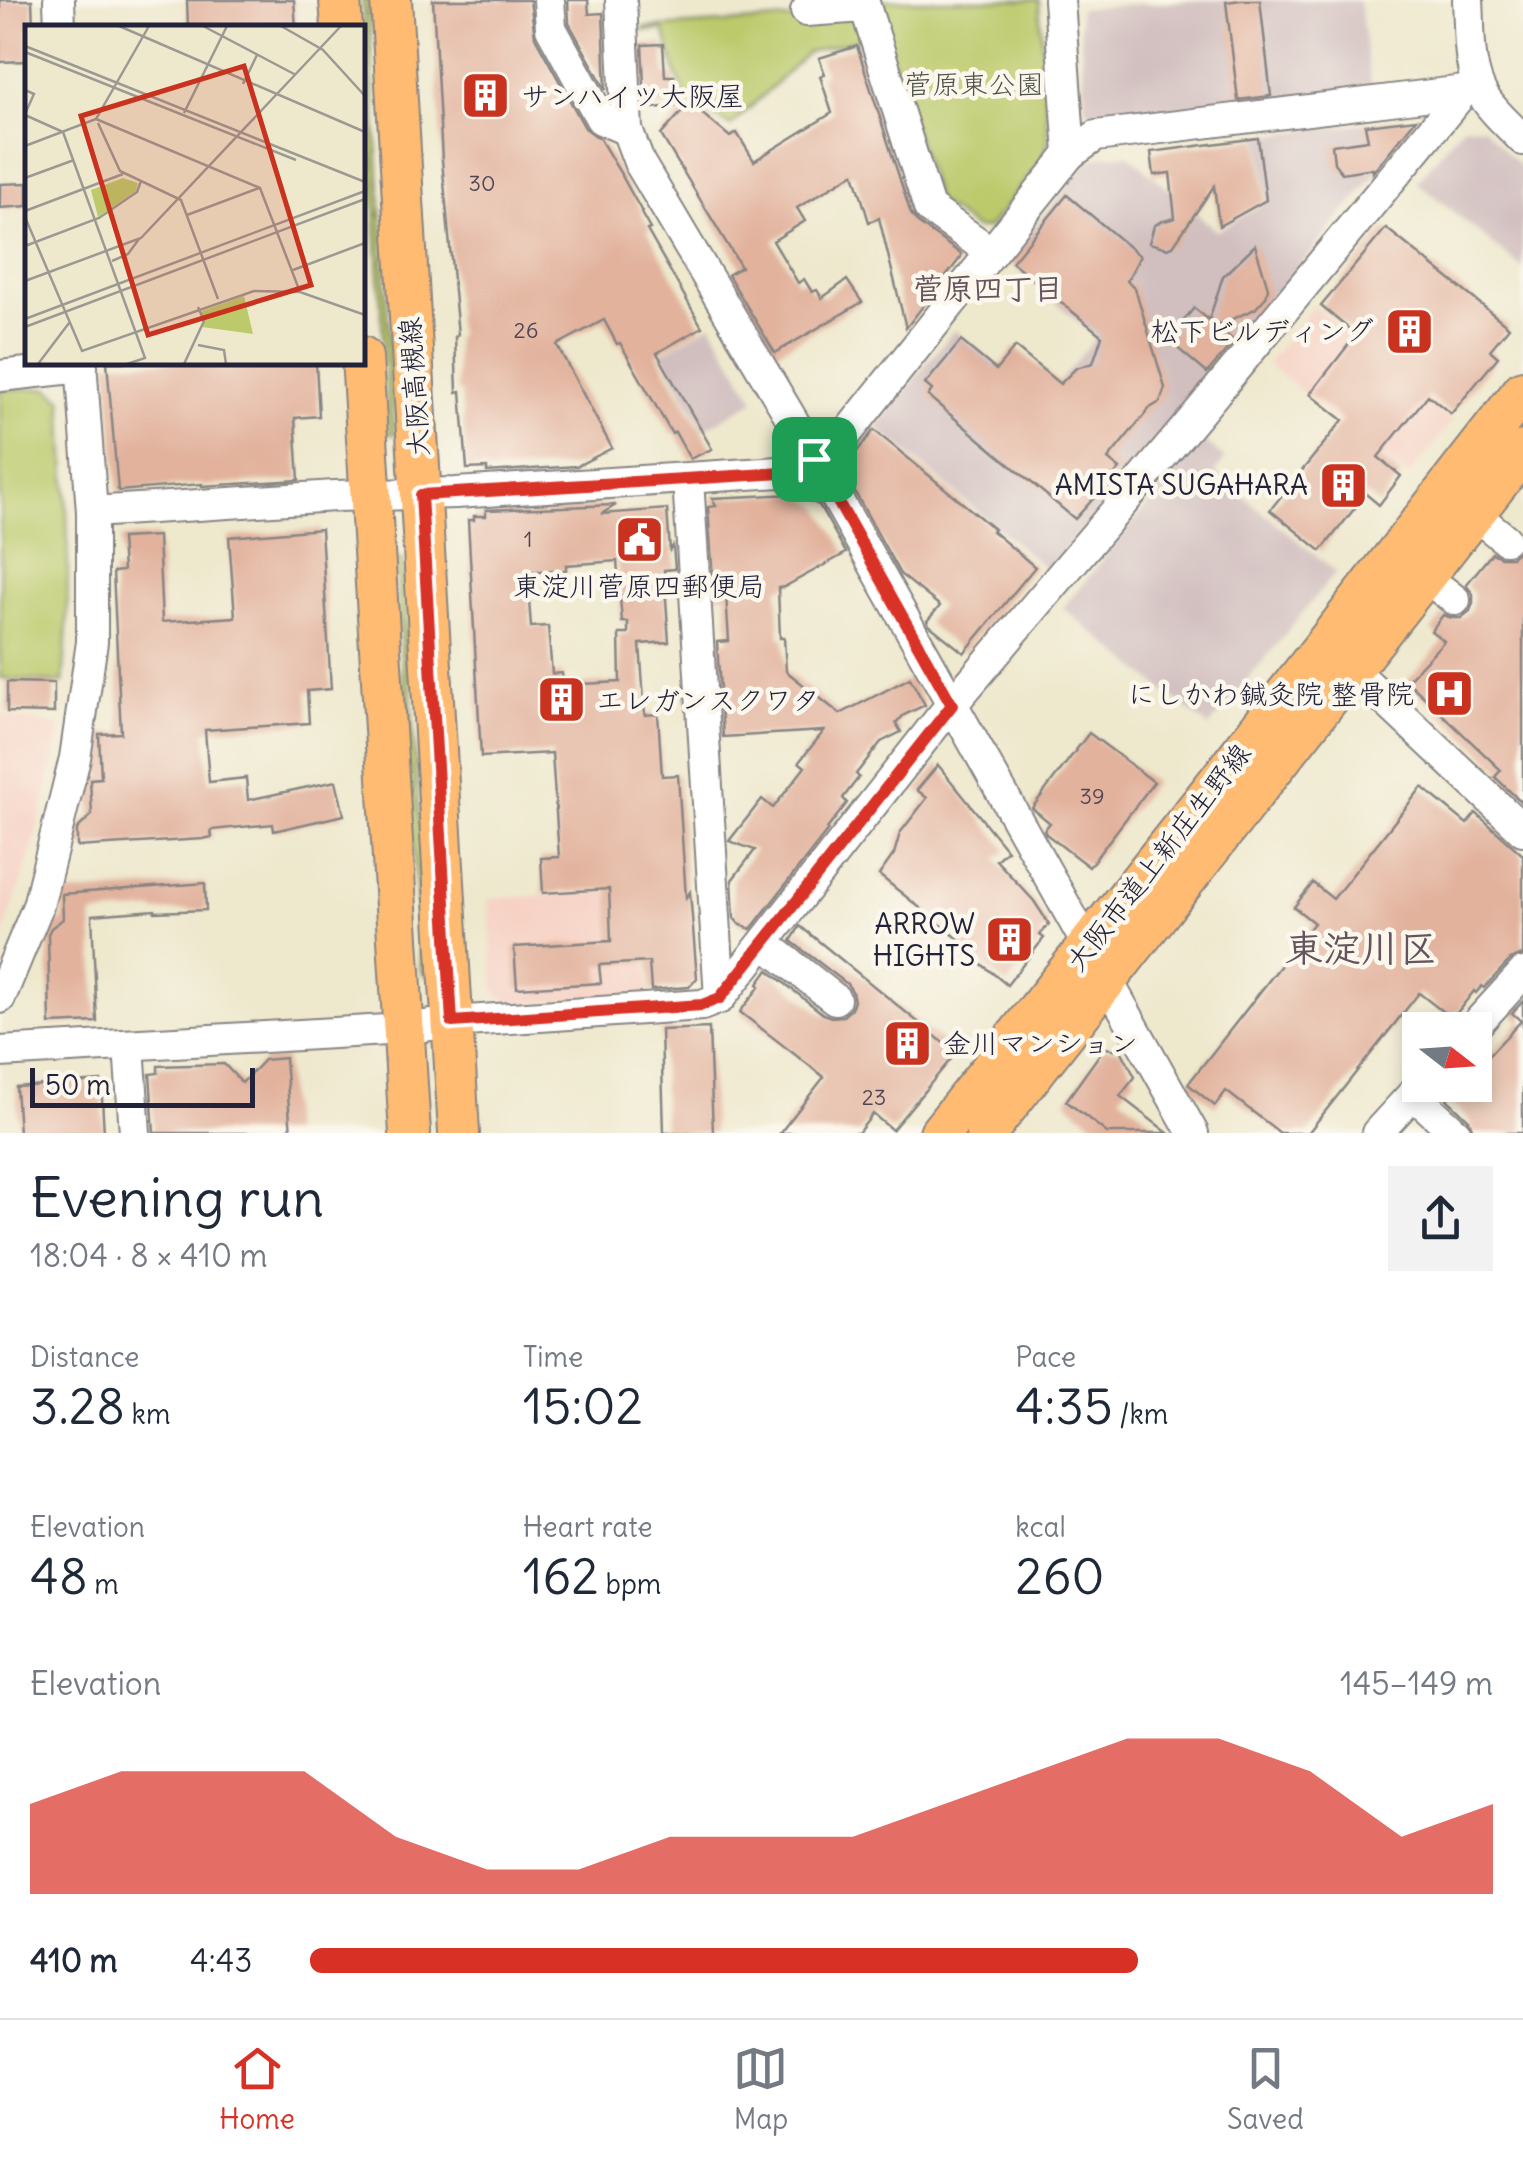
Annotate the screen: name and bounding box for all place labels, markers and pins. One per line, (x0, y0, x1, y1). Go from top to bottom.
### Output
building icon: サンハイツ大阪屋 (460, 70, 512, 122)
place label: サンハイツ大阪屋 (521, 78, 744, 114)
building icon: 松下ビルディング (1383, 305, 1435, 357)
place label: 松下ビルディング (1151, 313, 1374, 349)
pin (772, 417, 857, 502)
building icon: AMISTA SUGAHARA (1317, 459, 1369, 511)
place label: AMISTA SUGAHARA (1055, 467, 1308, 503)
public building icon: 東淀川菅原四郵便局 (613, 513, 665, 565)
place label: 東淀川菅原四郵便局 (513, 568, 765, 604)
hospital icon: にしかわ鍼灸院 整骨院 (1423, 668, 1475, 720)
building icon: エレガンスクワタ (535, 674, 587, 726)
place label: にしかわ鍼灸院 整骨院 (1127, 676, 1414, 712)
place label: エレガンスクワタ (596, 682, 820, 718)
place label: ARROW HIGHTS (873, 906, 975, 974)
building icon: ARROW HIGHTS (984, 914, 1036, 966)
building icon: 金川マンション (882, 1017, 934, 1069)
place label: 金川マンション (943, 1025, 1138, 1061)

